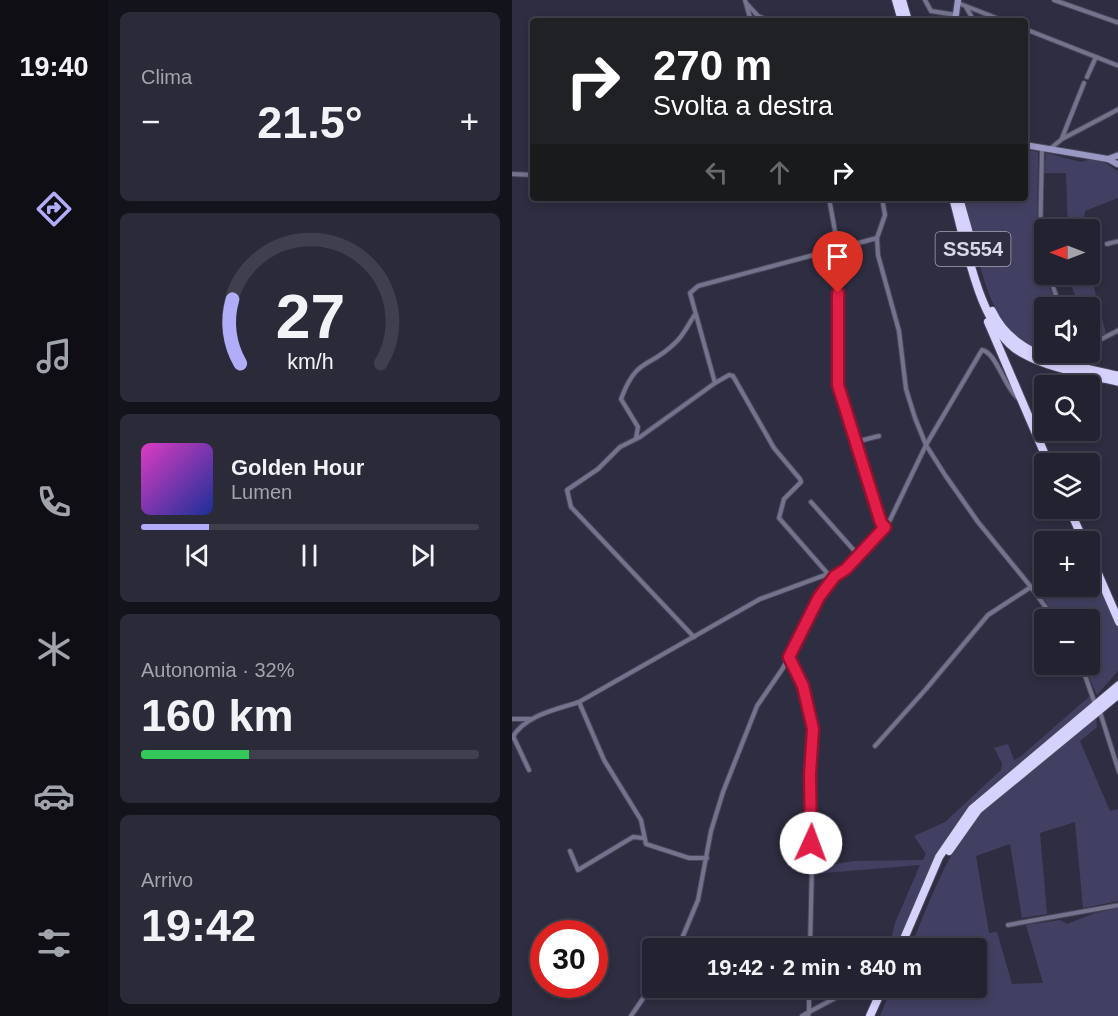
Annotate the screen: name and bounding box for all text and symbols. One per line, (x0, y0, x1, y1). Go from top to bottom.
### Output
icon: right (554, 42, 632, 120)
text: 270 m (653, 42, 772, 89)
text: 19:40 (19, 52, 89, 82)
text: Clima (141, 66, 192, 88)
text: Svolta a destra (653, 91, 833, 121)
text: 21.5° (257, 97, 363, 148)
text: − (141, 103, 160, 140)
text: + (460, 103, 479, 140)
icon: left (700, 156, 733, 189)
icon: ahead (763, 156, 796, 189)
icon: right (826, 156, 859, 189)
icon: directions (33, 188, 75, 230)
north arrow (1034, 219, 1100, 285)
map controls (1034, 219, 1100, 675)
pin (812, 231, 863, 293)
road number: SS554 (936, 232, 1010, 266)
icon: arrive (821, 240, 854, 273)
text: 27 (275, 282, 345, 351)
button: sound (1034, 297, 1100, 363)
icon: music (33, 335, 75, 377)
text: km/h (287, 351, 333, 375)
button: search (1034, 375, 1100, 441)
button: layers (1034, 453, 1100, 519)
text: Golden Hour (231, 455, 364, 480)
icon: phone (33, 481, 75, 523)
text: Lumen (231, 481, 292, 503)
button: + (1034, 531, 1100, 597)
icon: previous (181, 539, 214, 572)
icon: pause (293, 539, 326, 572)
icon: next (406, 539, 439, 572)
button: − (1034, 609, 1100, 675)
icon: climate (33, 628, 75, 670)
text: Autonomia · 32% (141, 659, 294, 681)
text: 160 km (141, 690, 294, 741)
icon: car (33, 775, 75, 817)
position arrow (779, 811, 843, 875)
text: Arrivo (141, 869, 193, 891)
text: 19:42 (141, 900, 256, 951)
speed limit sign: 30 (530, 920, 608, 998)
icon: filters (33, 922, 75, 964)
text: 19:42 · 2 min · 840 m (707, 955, 922, 980)

